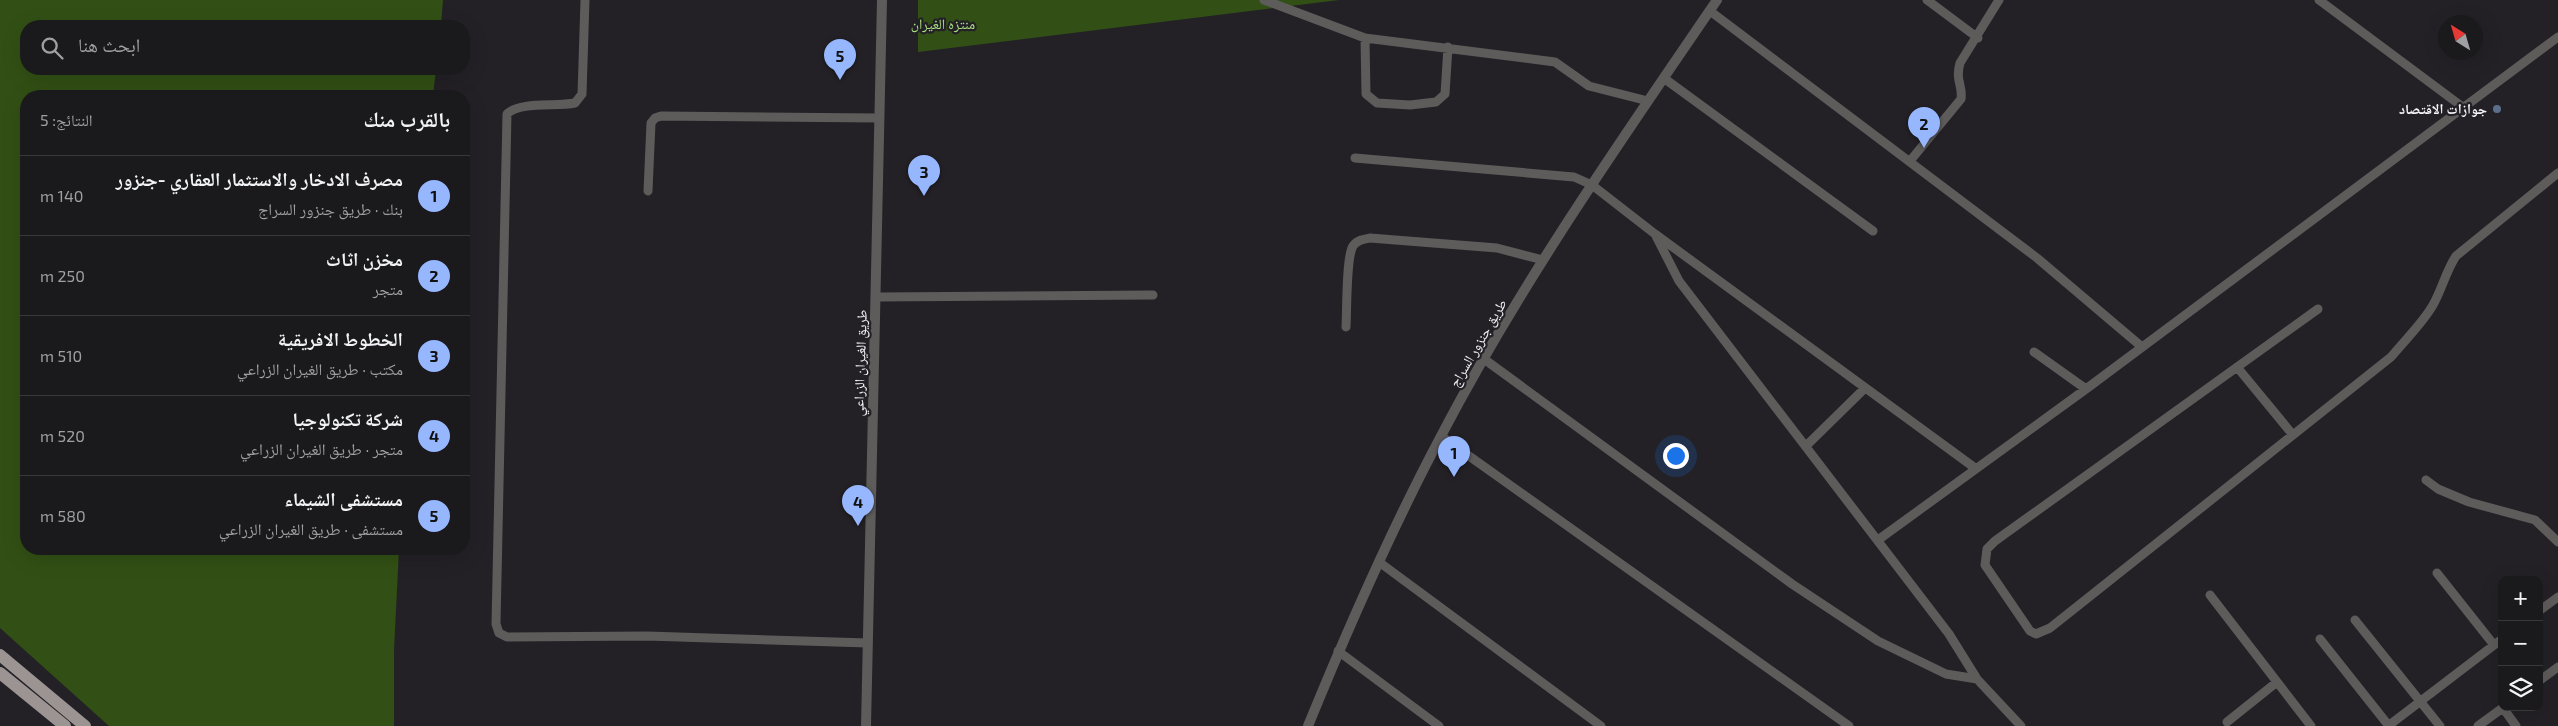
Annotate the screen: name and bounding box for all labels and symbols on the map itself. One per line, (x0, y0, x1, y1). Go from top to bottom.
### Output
park label: منتزه الغيران (911, 15, 975, 33)
north arrow (2438, 15, 2483, 60)
pin: 5 (824, 39, 856, 80)
place label: جوازات الاقتصاد (2399, 100, 2487, 117)
marker: جوازات الاقتصاد (2491, 103, 2503, 115)
pin: 2 (1908, 107, 1940, 148)
pin: 3 (908, 155, 940, 196)
street label: طريق جنزور السراج (1445, 296, 1511, 391)
street label: طريق الغيران الزراعي (849, 309, 873, 417)
pin: 1 (1438, 436, 1470, 477)
your location (1663, 443, 1689, 469)
pin: 4 (842, 485, 874, 526)

